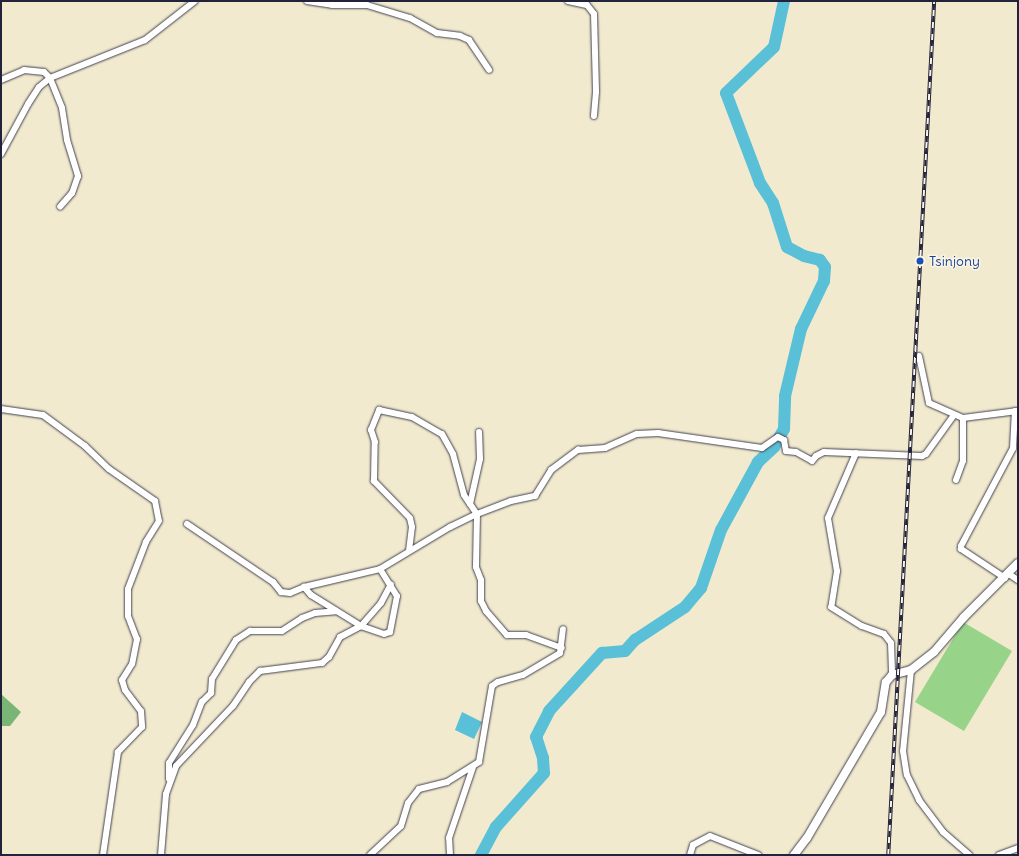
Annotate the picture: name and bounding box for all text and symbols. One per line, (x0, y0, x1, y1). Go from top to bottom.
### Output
place label: Tsinjony (929, 253, 980, 269)
marker: Tsinjony (914, 255, 926, 267)

